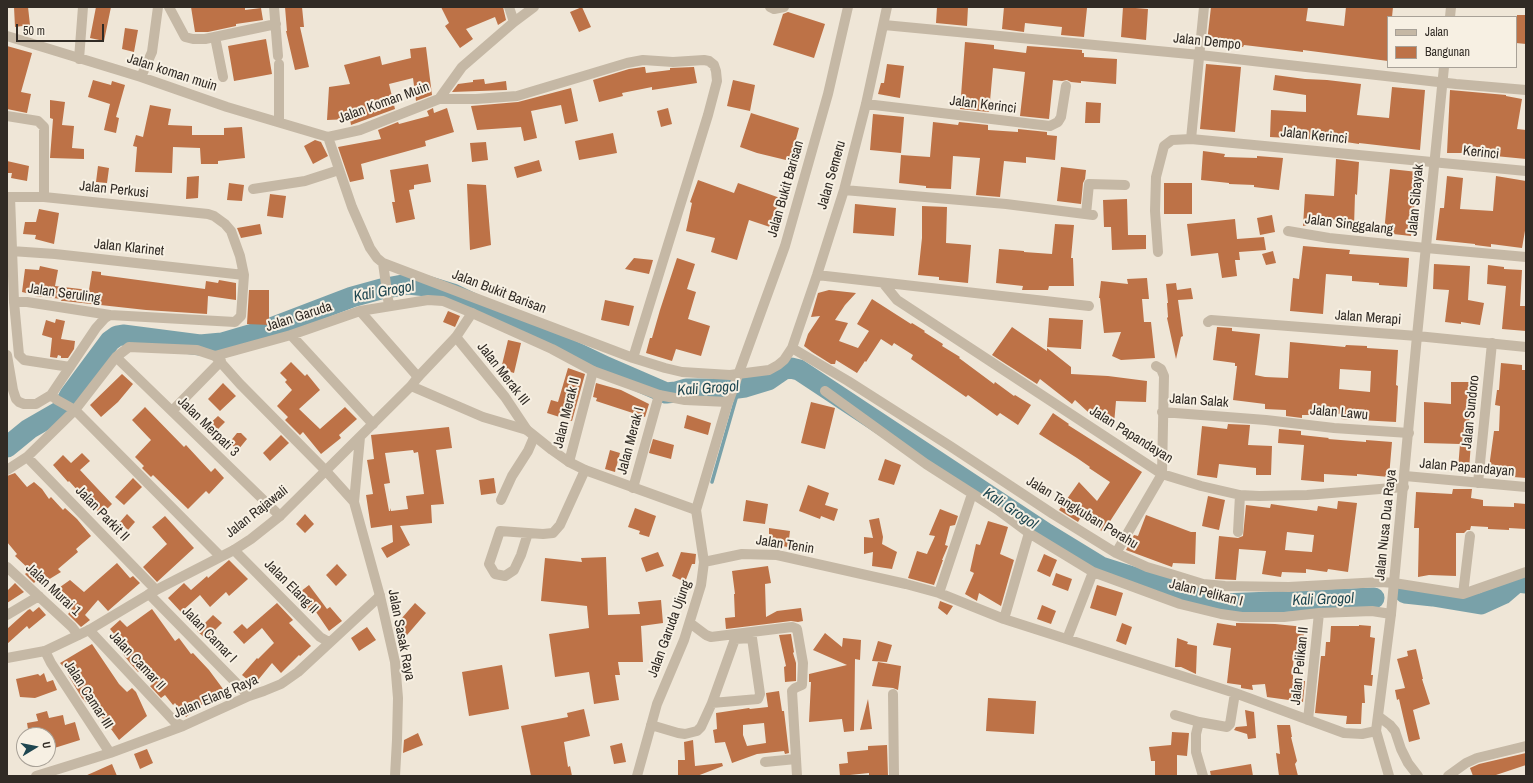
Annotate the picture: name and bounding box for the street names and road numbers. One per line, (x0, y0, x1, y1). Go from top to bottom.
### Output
street label: Jalan Dempo (1172, 30, 1242, 54)
street label: Jalan koman muin (125, 51, 219, 95)
street label: Jalan Koman Muin (336, 79, 432, 127)
street label: Jalan Kerinci (949, 93, 1017, 117)
street label: Jalan Kerinci (1280, 124, 1348, 148)
street label: Jalan Bukit Barisan (764, 139, 808, 239)
street label: Jalan Semeru (814, 139, 850, 211)
street label: Kerinci (1462, 143, 1500, 163)
street label: Jalan Sibayak (1404, 163, 1428, 237)
street label: Jalan Perkusi (79, 178, 149, 202)
street label: Jalan Singgalang (1304, 211, 1394, 239)
street label: Jalan Klarinet (93, 236, 165, 260)
street label: Jalan Bukit Barisan (450, 266, 548, 318)
street label: Jalan Seruling (26, 281, 102, 307)
street label: Jalan Garuda (264, 298, 334, 336)
street label: Jalan Merapi (1334, 307, 1402, 329)
street label: Jalan Merak III (473, 339, 533, 409)
street label: Jalan Sundoro (1459, 374, 1483, 450)
street label: Jalan Merak II (550, 376, 584, 450)
street label: Jalan Salak (1169, 391, 1229, 411)
street label: Jalan Merpati 3 (174, 393, 242, 461)
street label: Jalan Lawu (1309, 402, 1369, 424)
street label: Jalan Papandayan (1086, 403, 1176, 467)
street label: Jalan Merak I (614, 406, 648, 476)
street label: Jalan Papandayan (1419, 455, 1515, 481)
street label: Jalan Nusa Dua Raya (1372, 469, 1400, 581)
street label: Jalan Tangkuban Perahu (1023, 473, 1141, 553)
street label: Jalan Rajawali (222, 482, 292, 542)
street label: Jalan Parkit II (72, 483, 132, 545)
street label: Jalan Tenin (755, 532, 815, 558)
street label: Jalan Elang II (260, 556, 322, 618)
street label: Jalan Murai 1 (22, 560, 84, 620)
street label: Jalan Pelikan I (1167, 576, 1245, 610)
street label: Jalan Garuda Ujung (645, 578, 695, 680)
street label: Jalan Sasak Raya (384, 588, 418, 682)
street label: Jalan Camar I (178, 603, 240, 667)
street label: Jalan Pelikan II (1288, 626, 1312, 706)
street label: Jalan Camar II (105, 628, 169, 694)
street label: Jalan Camar III (60, 658, 116, 732)
street label: Jalan Elang Raya (171, 672, 261, 722)

